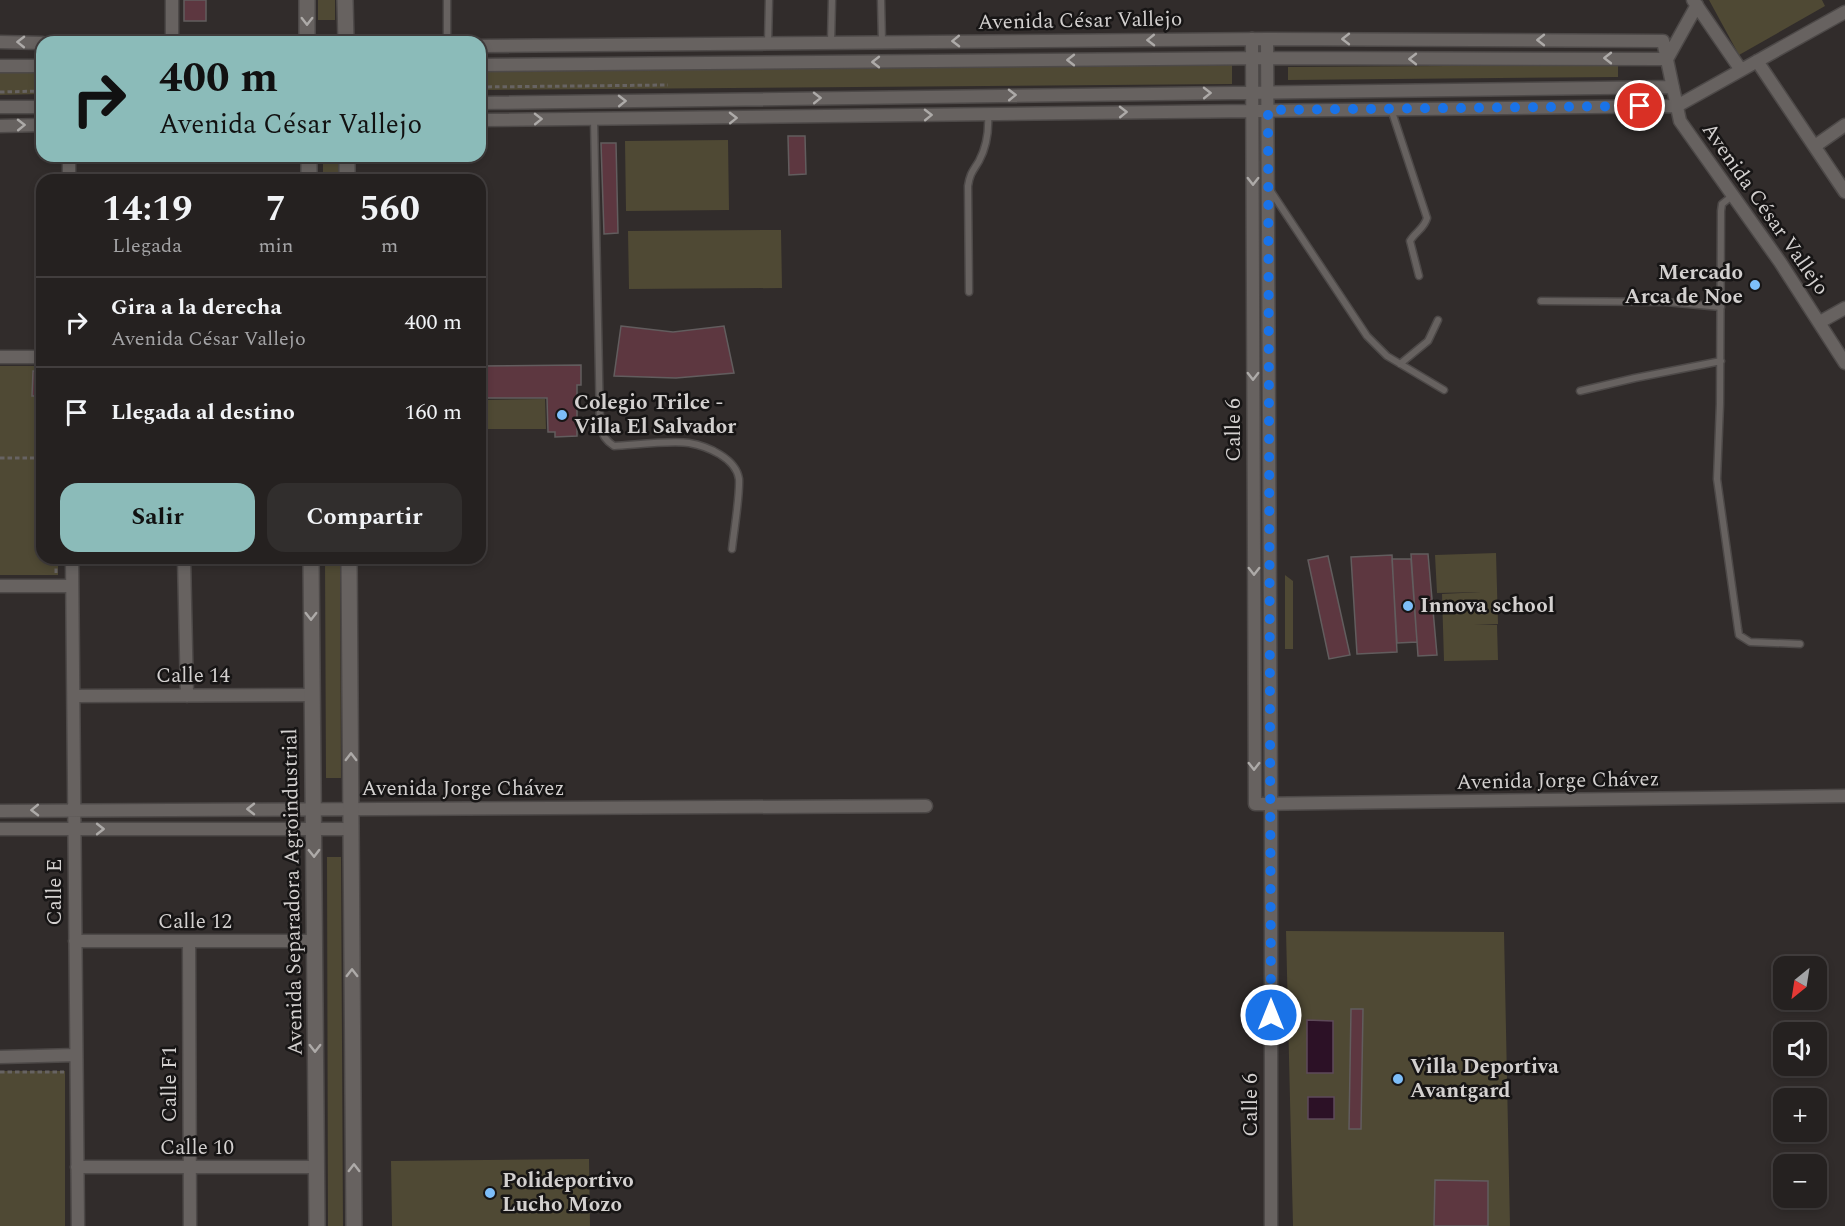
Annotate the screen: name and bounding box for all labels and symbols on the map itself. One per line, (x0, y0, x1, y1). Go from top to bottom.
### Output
street label: Avenida César Vallejo (977, 3, 1183, 39)
one-way arrow (301, 17, 313, 26)
one-way arrow (1342, 33, 1351, 45)
one-way arrow (1147, 34, 1156, 46)
one-way arrow (1537, 34, 1546, 46)
one-way arrow (952, 35, 961, 48)
one-way arrow (16, 36, 25, 48)
one-way arrow (1604, 52, 1613, 64)
one-way arrow (1409, 53, 1418, 65)
one-way arrow (1067, 54, 1076, 66)
one-way arrow (872, 56, 881, 68)
pin (1614, 80, 1665, 131)
one-way arrow (1203, 87, 1212, 99)
one-way arrow (1008, 89, 1017, 102)
one-way arrow (813, 92, 822, 104)
one-way arrow (618, 95, 627, 107)
one-way arrow (1119, 106, 1128, 118)
one-way arrow (924, 109, 933, 121)
one-way arrow (729, 112, 738, 124)
one-way arrow (534, 113, 543, 126)
street label: Avenida César Vallejo (1693, 116, 1837, 302)
one-way arrow (17, 119, 26, 131)
one-way arrow (1246, 177, 1259, 186)
place label: Mercado Arca de Noe (1624, 257, 1743, 313)
marker: Mercado Arca de Noe (1748, 278, 1762, 292)
one-way arrow (1247, 372, 1259, 381)
place label: Colegio Trilce - Villa El Salvador (574, 387, 736, 443)
street label: Calle 6 (1218, 398, 1250, 462)
marker: Colegio Trilce - Villa El Salvador (555, 408, 569, 422)
one-way arrow (1248, 567, 1260, 576)
place label: Innova school (1420, 590, 1555, 622)
marker: Innova school (1401, 599, 1415, 613)
one-way arrow (305, 612, 317, 621)
street label: Calle 14 (156, 660, 231, 692)
street label: Avenida Separadora Agroindustrial (274, 728, 312, 1056)
one-way arrow (345, 752, 357, 761)
one-way arrow (1248, 762, 1260, 771)
street label: Avenida Jorge Chávez (1456, 763, 1660, 799)
street label: Avenida Jorge Chávez (361, 773, 565, 805)
one-way arrow (246, 803, 255, 815)
one-way arrow (30, 804, 39, 816)
one-way arrow (96, 823, 105, 835)
one-way arrow (308, 849, 320, 858)
street label: Calle E (39, 859, 71, 925)
street label: Calle 12 (158, 906, 232, 938)
north arrow (1773, 956, 1827, 1010)
one-way arrow (346, 968, 358, 977)
position arrow (1239, 983, 1303, 1047)
one-way arrow (309, 1044, 322, 1053)
street label: Calle F1 (154, 1046, 186, 1122)
place label: Villa Deportiva Avantgard (1410, 1051, 1559, 1107)
marker: Villa Deportiva Avantgard (1391, 1072, 1405, 1086)
street label: Calle 6 (1235, 1073, 1267, 1137)
street label: Calle 10 (160, 1132, 234, 1164)
one-way arrow (348, 1163, 360, 1172)
place label: Polideportivo Lucho Mozo (502, 1165, 634, 1221)
marker: Polideportivo Lucho Mozo (483, 1186, 497, 1200)

